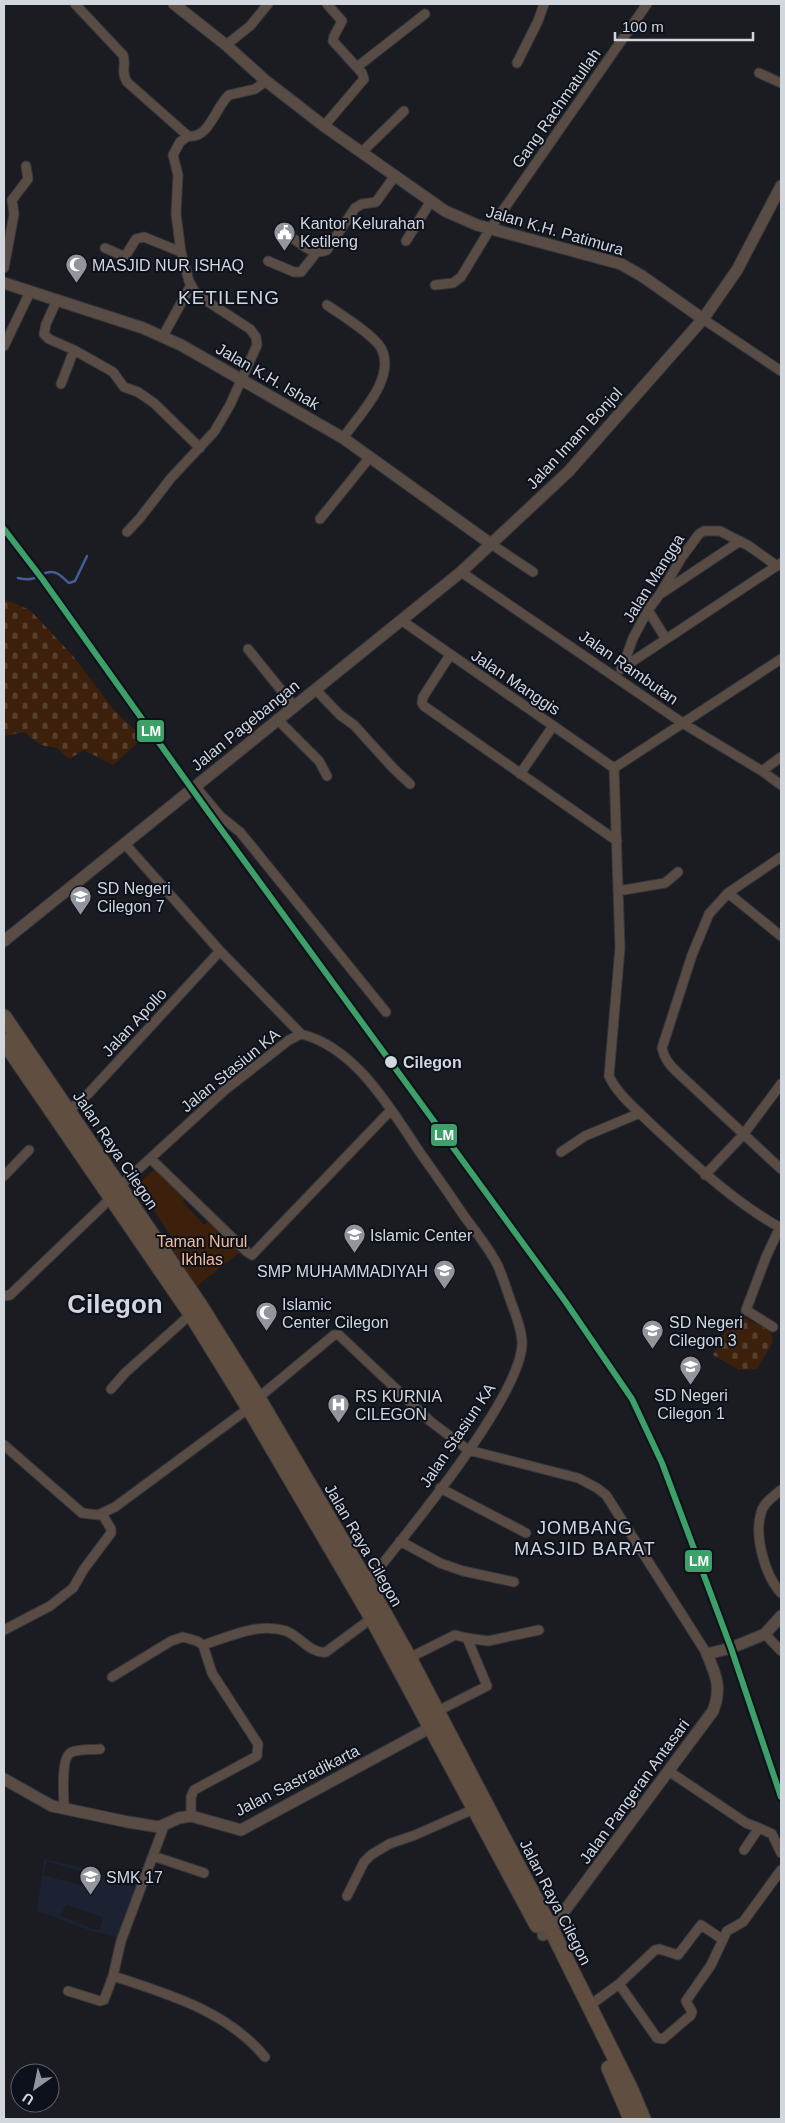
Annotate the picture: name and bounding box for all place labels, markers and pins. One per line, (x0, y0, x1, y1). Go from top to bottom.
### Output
place label: Kantor Kelurahan Ketileng (300, 215, 425, 250)
public building icon: Kantor Kelurahan Ketileng (272, 220, 296, 251)
mosque icon: MASJID NUR ISHAQ (64, 253, 88, 284)
place label: MASJID NUR ISHAQ (92, 257, 244, 274)
place label: SD Negeri Cilegon 7 (97, 880, 171, 915)
school or university icon: SD Negeri Cilegon 7 (69, 885, 93, 916)
marker: Cilegon (383, 1054, 399, 1070)
place label: Cilegon (403, 1054, 462, 1071)
school or university icon: Islamic Center (342, 1223, 366, 1254)
place label: Islamic Center (370, 1227, 473, 1244)
school or university icon: SMP MUHAMMADIYAH (432, 1259, 456, 1290)
place label: SMP MUHAMMADIYAH (257, 1263, 428, 1280)
place label: Islamic Center Cilegon (282, 1296, 389, 1331)
mosque icon: Islamic Center Cilegon (254, 1301, 278, 1332)
place label: SD Negeri Cilegon 3 (669, 1314, 743, 1349)
school or university icon: SD Negeri Cilegon 3 (641, 1319, 665, 1350)
school or university icon: SD Negeri Cilegon 1 (679, 1354, 703, 1385)
place label: SD Negeri Cilegon 1 (654, 1387, 728, 1422)
place label: RS KURNIA CILEGON (355, 1388, 442, 1423)
hospital icon: RS KURNIA CILEGON (327, 1393, 351, 1424)
school or university icon: SMK 17 (78, 1865, 102, 1896)
place label: SMK 17 (106, 1869, 163, 1886)

